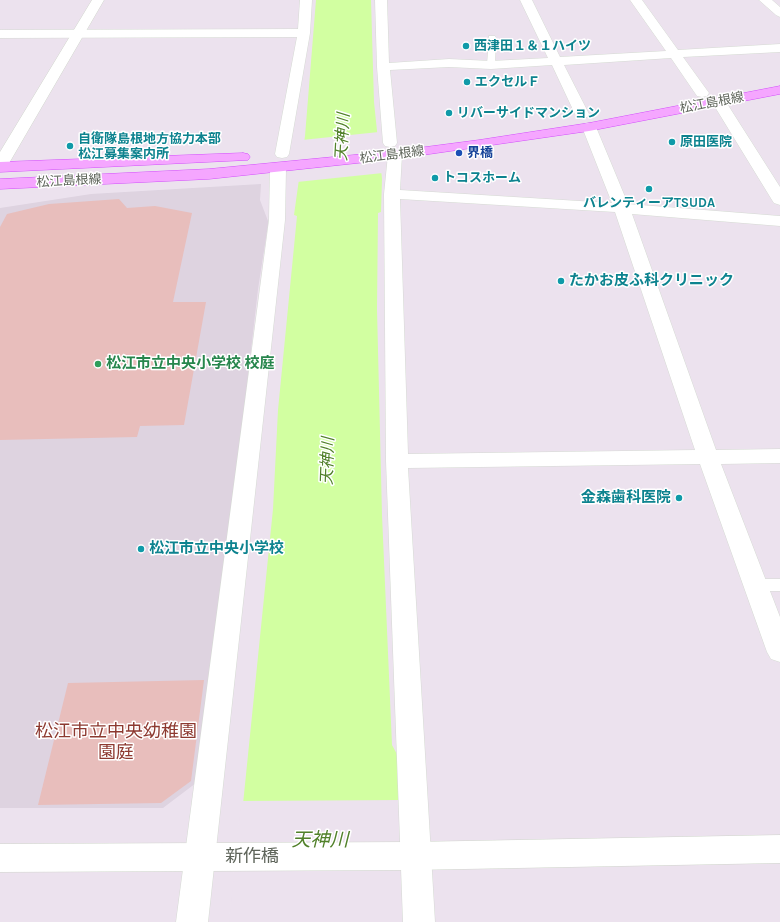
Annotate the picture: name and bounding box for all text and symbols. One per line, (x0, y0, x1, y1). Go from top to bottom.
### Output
place label: 西津田１＆１ハイツ (474, 38, 591, 54)
marker: 西津田１＆１ハイツ (461, 41, 471, 51)
place label: エクセルＦ (475, 74, 540, 90)
marker: エクセルＦ (462, 77, 472, 87)
street label: 松江島根線 (679, 89, 745, 117)
place label: リバーサイドマンション (457, 105, 600, 121)
marker: リバーサイドマンション (444, 108, 454, 118)
water label: 天神川 (332, 113, 354, 161)
place label: 自衛隊島根地方協力本部 松江募集案内所 (78, 131, 221, 162)
place label: 原田医院 (680, 134, 732, 150)
marker: 原田医院 (667, 137, 677, 147)
marker: 自衛隊島根地方協力本部 松江募集案内所 (65, 141, 75, 151)
street label: 松江島根線 (359, 143, 425, 167)
place label: 界橋 (467, 145, 493, 161)
marker: 界橋 (454, 148, 464, 158)
place label: トコスホーム (443, 170, 521, 186)
street label: 松江島根線 (36, 172, 102, 190)
marker: トコスホーム (430, 173, 440, 183)
marker: バレンティーアTSUDA (644, 184, 654, 194)
place label: バレンティーアTSUDA (583, 195, 715, 211)
place label: たかお皮ふ科クリニック (569, 272, 734, 290)
marker: たかお皮ふ科クリニック (556, 276, 566, 286)
place label: 松江市立中央小学校 校庭 (106, 355, 275, 373)
marker: 松江市立中央小学校 校庭 (93, 359, 103, 369)
water label: 天神川 (318, 437, 338, 485)
place label: 金森歯科医院 (581, 489, 671, 507)
marker: 金森歯科医院 (674, 493, 684, 503)
place label: 松江市立中央小学校 (149, 540, 284, 558)
marker: 松江市立中央小学校 (136, 544, 146, 554)
park label: 松江市立中央幼稚園 園庭 (35, 721, 197, 764)
water label: 天神川 (292, 830, 348, 852)
street label: 新作橋 (225, 846, 279, 868)

